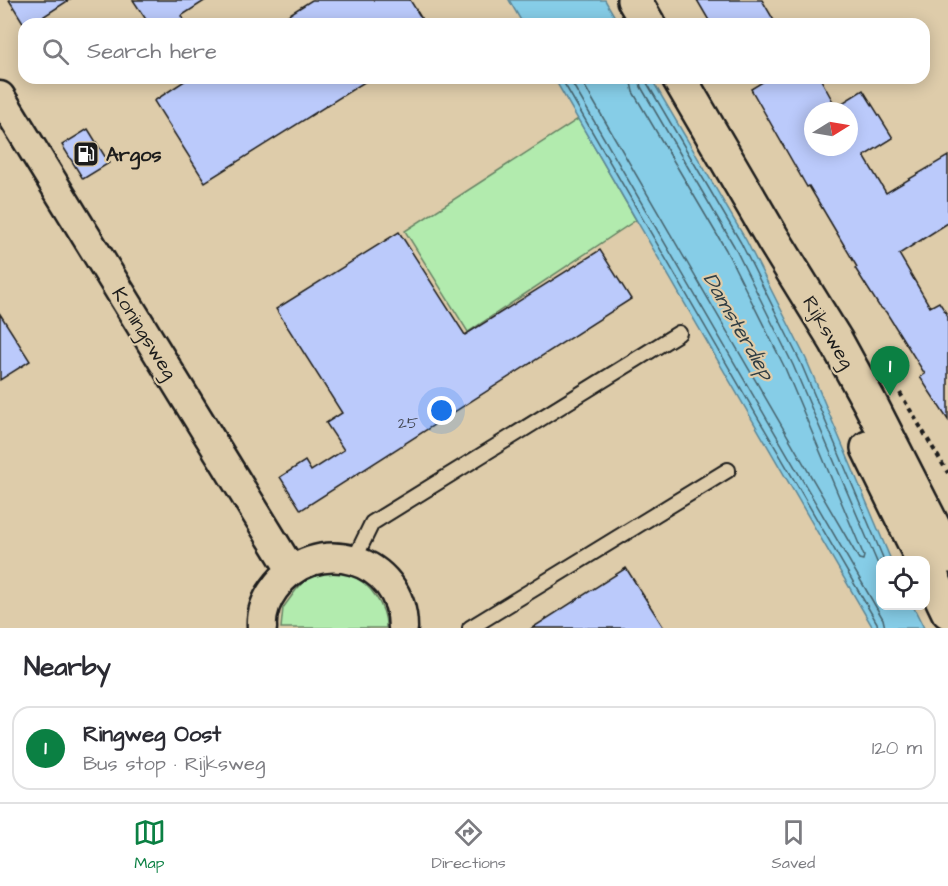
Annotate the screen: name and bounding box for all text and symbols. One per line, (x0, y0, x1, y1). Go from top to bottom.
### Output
search box (18, 18, 930, 84)
icon: search (39, 35, 72, 68)
text: Search here (87, 36, 217, 67)
north arrow (804, 102, 858, 156)
fuel station icon: Argos (71, 139, 101, 169)
place label: Argos (106, 141, 161, 170)
water label: Damsterdiep (696, 267, 782, 386)
street label: Koningsweg (104, 282, 184, 386)
street label: Rijksweg (795, 291, 861, 375)
pin: 1 (870, 346, 910, 396)
your location (427, 396, 456, 425)
house number: 25 (398, 412, 419, 434)
map controls (876, 556, 930, 610)
button: locate (876, 556, 930, 610)
text: Nearby (24, 649, 111, 685)
text: Ringweg Oost (83, 719, 221, 750)
text: 1 (44, 734, 47, 762)
text: 120 m (872, 734, 922, 762)
text: Bus stop · Rijksweg (83, 750, 265, 778)
tab: Map (133, 816, 166, 874)
tab: Directions (432, 816, 506, 874)
tab: Saved (772, 816, 815, 874)

